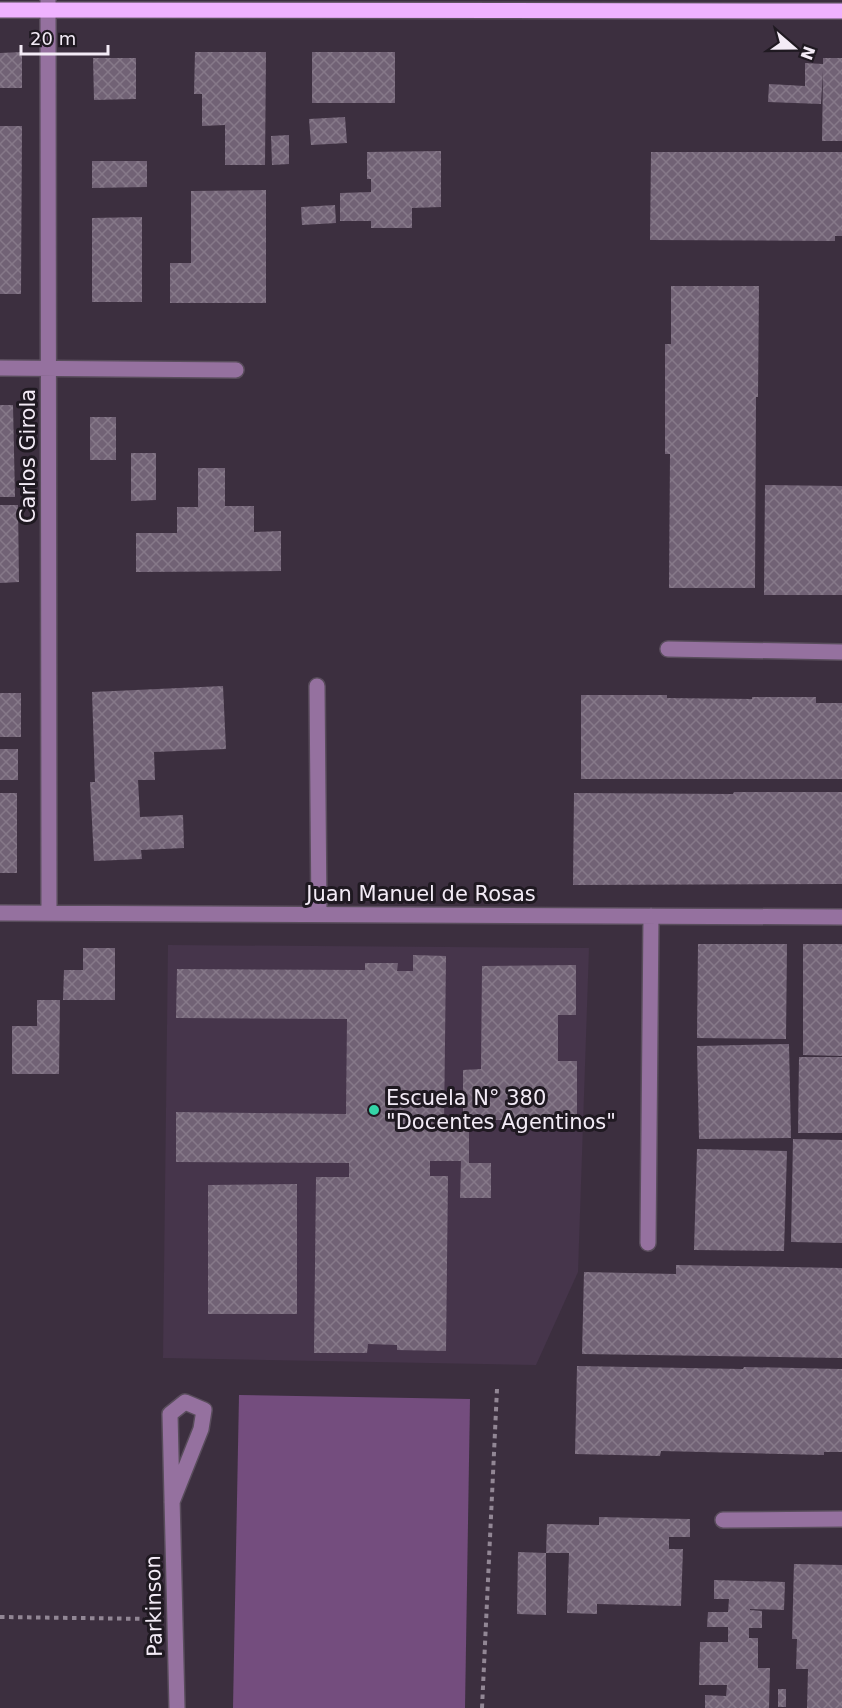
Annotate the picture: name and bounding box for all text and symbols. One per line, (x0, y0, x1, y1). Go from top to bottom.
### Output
scale bar (21, 18, 108, 56)
north arrow (764, 18, 824, 78)
text: 20 m (30, 28, 76, 49)
text: N (796, 43, 819, 63)
street label: Carlos Girola (16, 389, 40, 523)
street label: Juan Manuel de Rosas (304, 882, 536, 906)
place label: Escuela N° 380 "Docentes Agentinos" (386, 1086, 616, 1134)
marker: Escuela N° 380 "Docentes Agentinos" (367, 1103, 381, 1117)
street label: Parkinson (141, 1555, 167, 1657)

